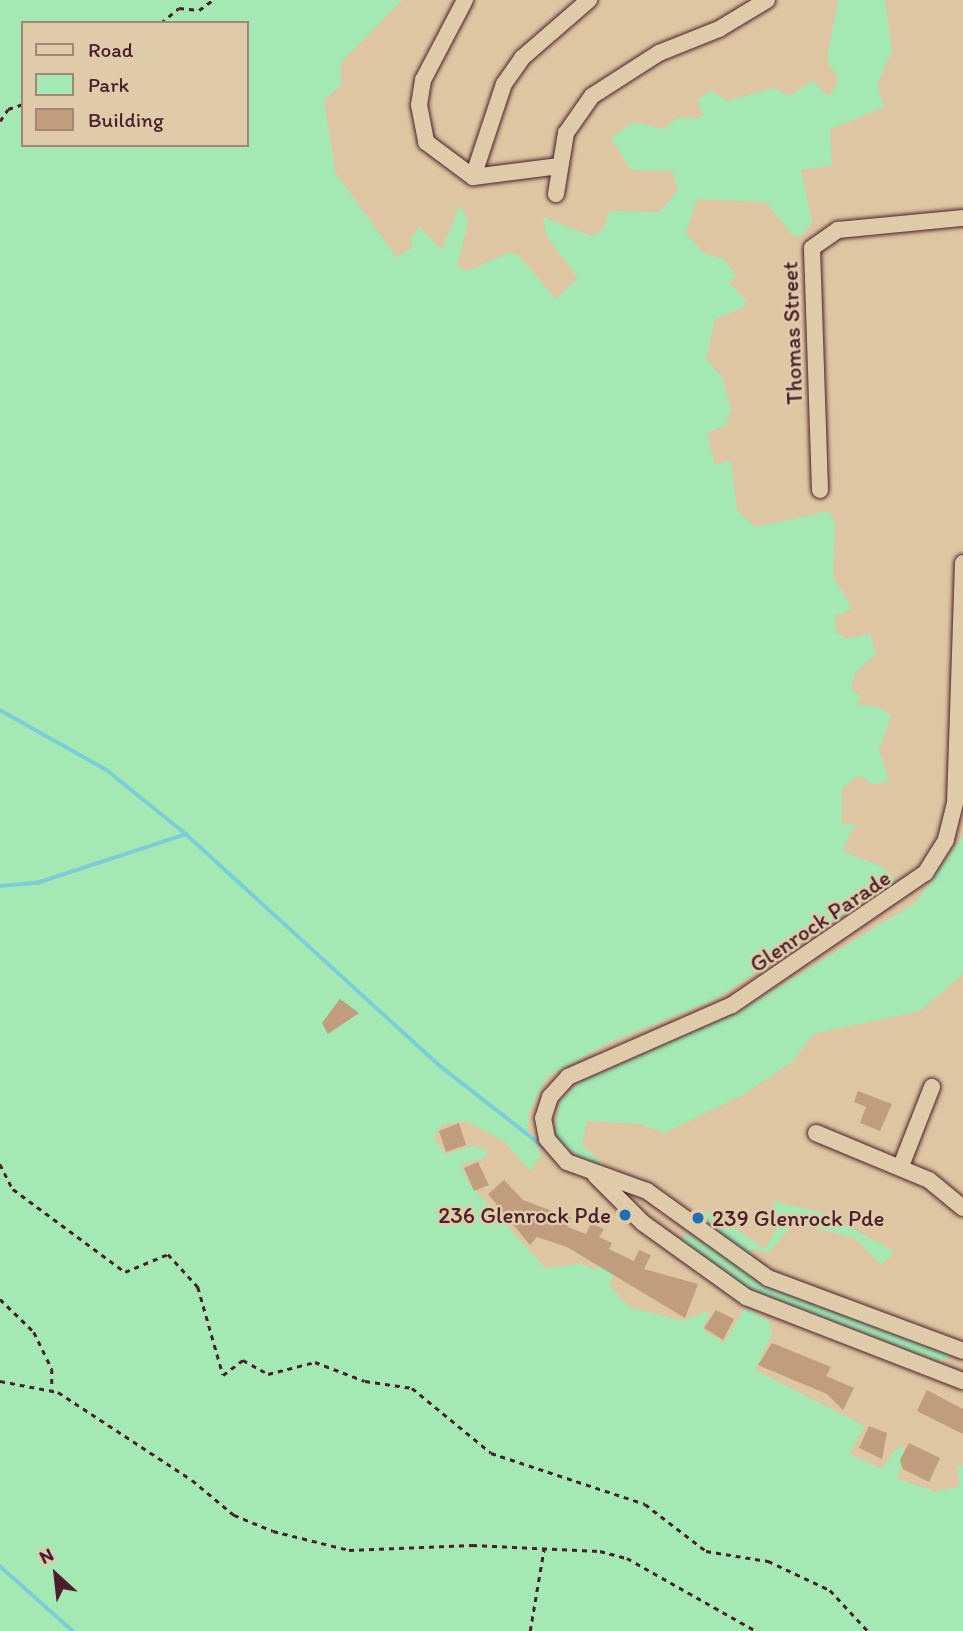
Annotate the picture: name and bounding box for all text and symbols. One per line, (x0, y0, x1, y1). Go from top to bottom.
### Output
legend (21, 21, 248, 147)
text: Road (88, 37, 133, 62)
text: Park (88, 72, 129, 97)
text: Building (88, 107, 164, 132)
street label: Thomas Street (776, 261, 808, 405)
street label: Glenrock Parade (745, 864, 895, 978)
place label: 236 Glenrock Pde (439, 1201, 611, 1229)
place label: 239 Glenrock Pde (712, 1204, 884, 1232)
marker: 236 Glenrock Pde (617, 1207, 633, 1223)
marker: 239 Glenrock Pde (690, 1210, 706, 1226)
north arrow (21, 1540, 91, 1610)
text: N (35, 1543, 57, 1569)

